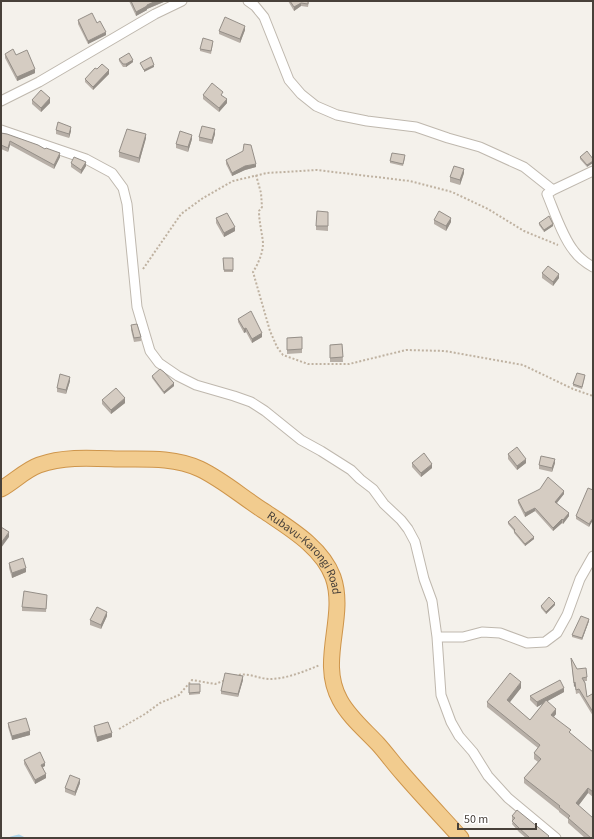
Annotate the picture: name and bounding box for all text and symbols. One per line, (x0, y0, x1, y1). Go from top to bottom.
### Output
street label: Rubavu-Karongi Road (264, 507, 345, 595)
scale bar (458, 805, 536, 831)
text: 50 m (464, 811, 488, 828)

